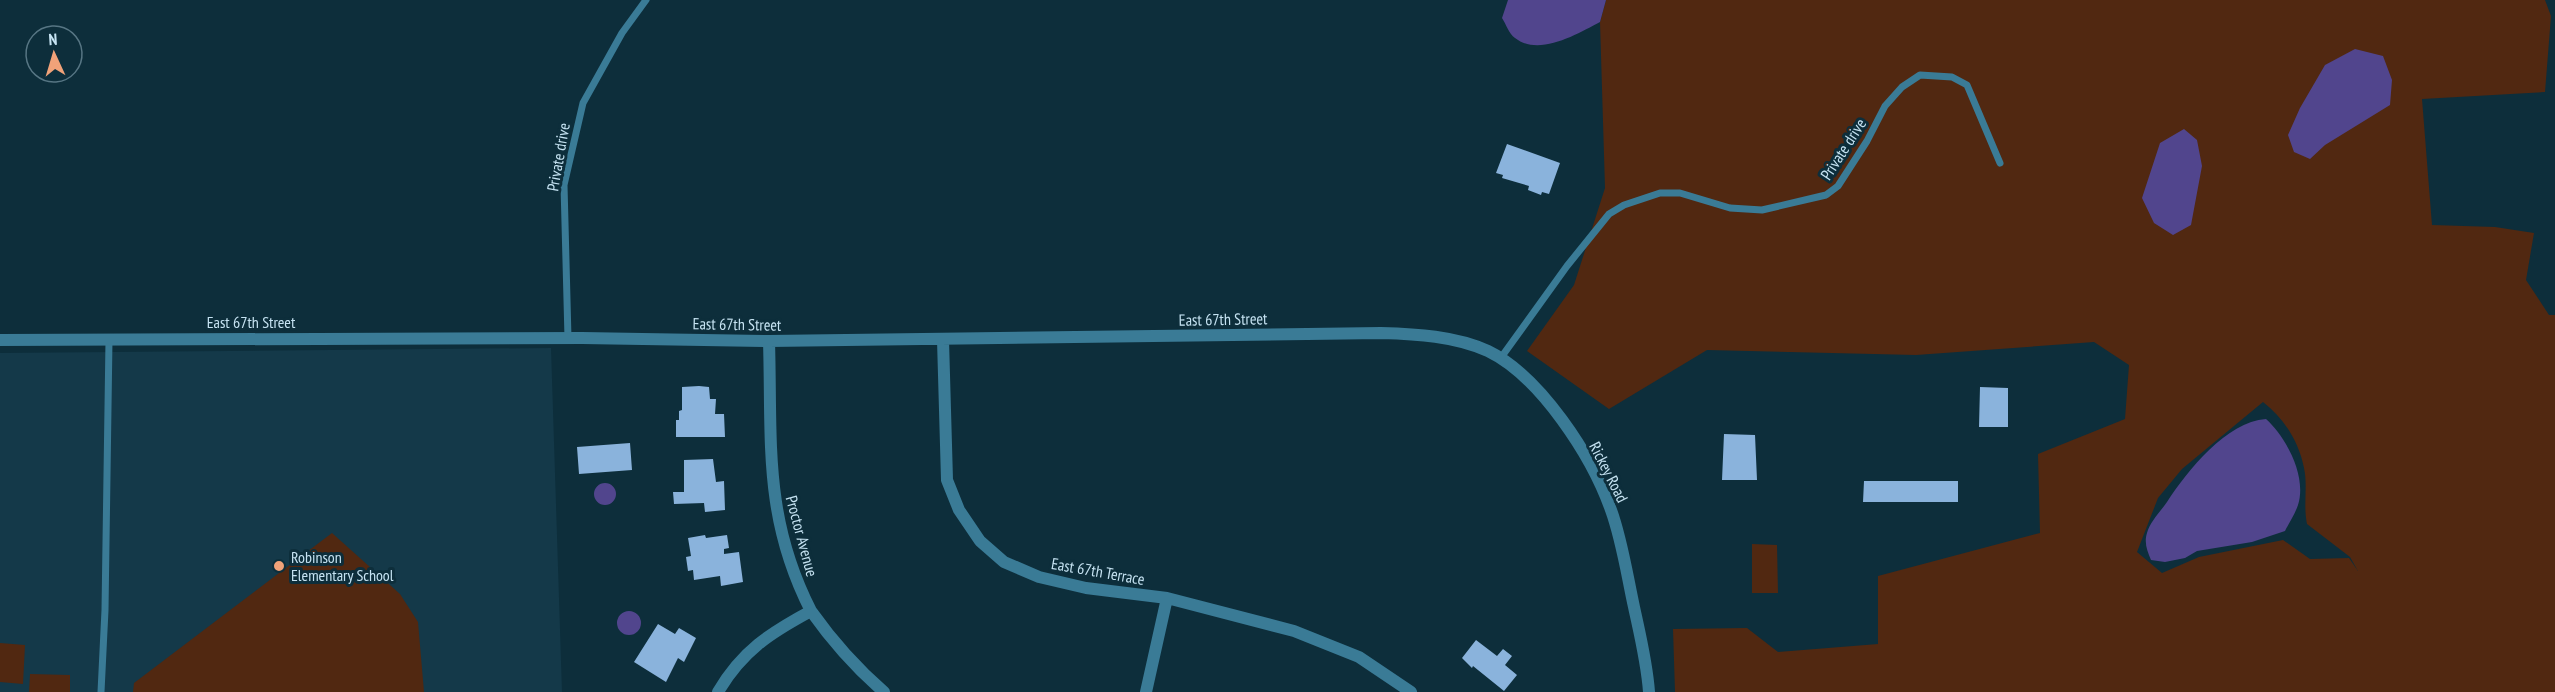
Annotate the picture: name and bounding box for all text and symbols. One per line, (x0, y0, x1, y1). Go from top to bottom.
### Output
north arrow (24, 24, 84, 84)
text: N (48, 29, 58, 49)
street label: Private drive (1816, 115, 1870, 183)
street label: Private drive (542, 121, 574, 193)
street label: East 67th Street (1178, 308, 1268, 330)
street label: East 67th Street (207, 312, 296, 332)
street label: East 67th Street (692, 313, 782, 335)
street label: Rickey Road (1585, 438, 1633, 506)
street label: Proctor Avenue (782, 493, 822, 579)
place label: Robinson Elementary School (291, 547, 394, 585)
street label: East 67th Terrace (1050, 553, 1146, 589)
marker: Robinson Elementary School (272, 559, 286, 573)

